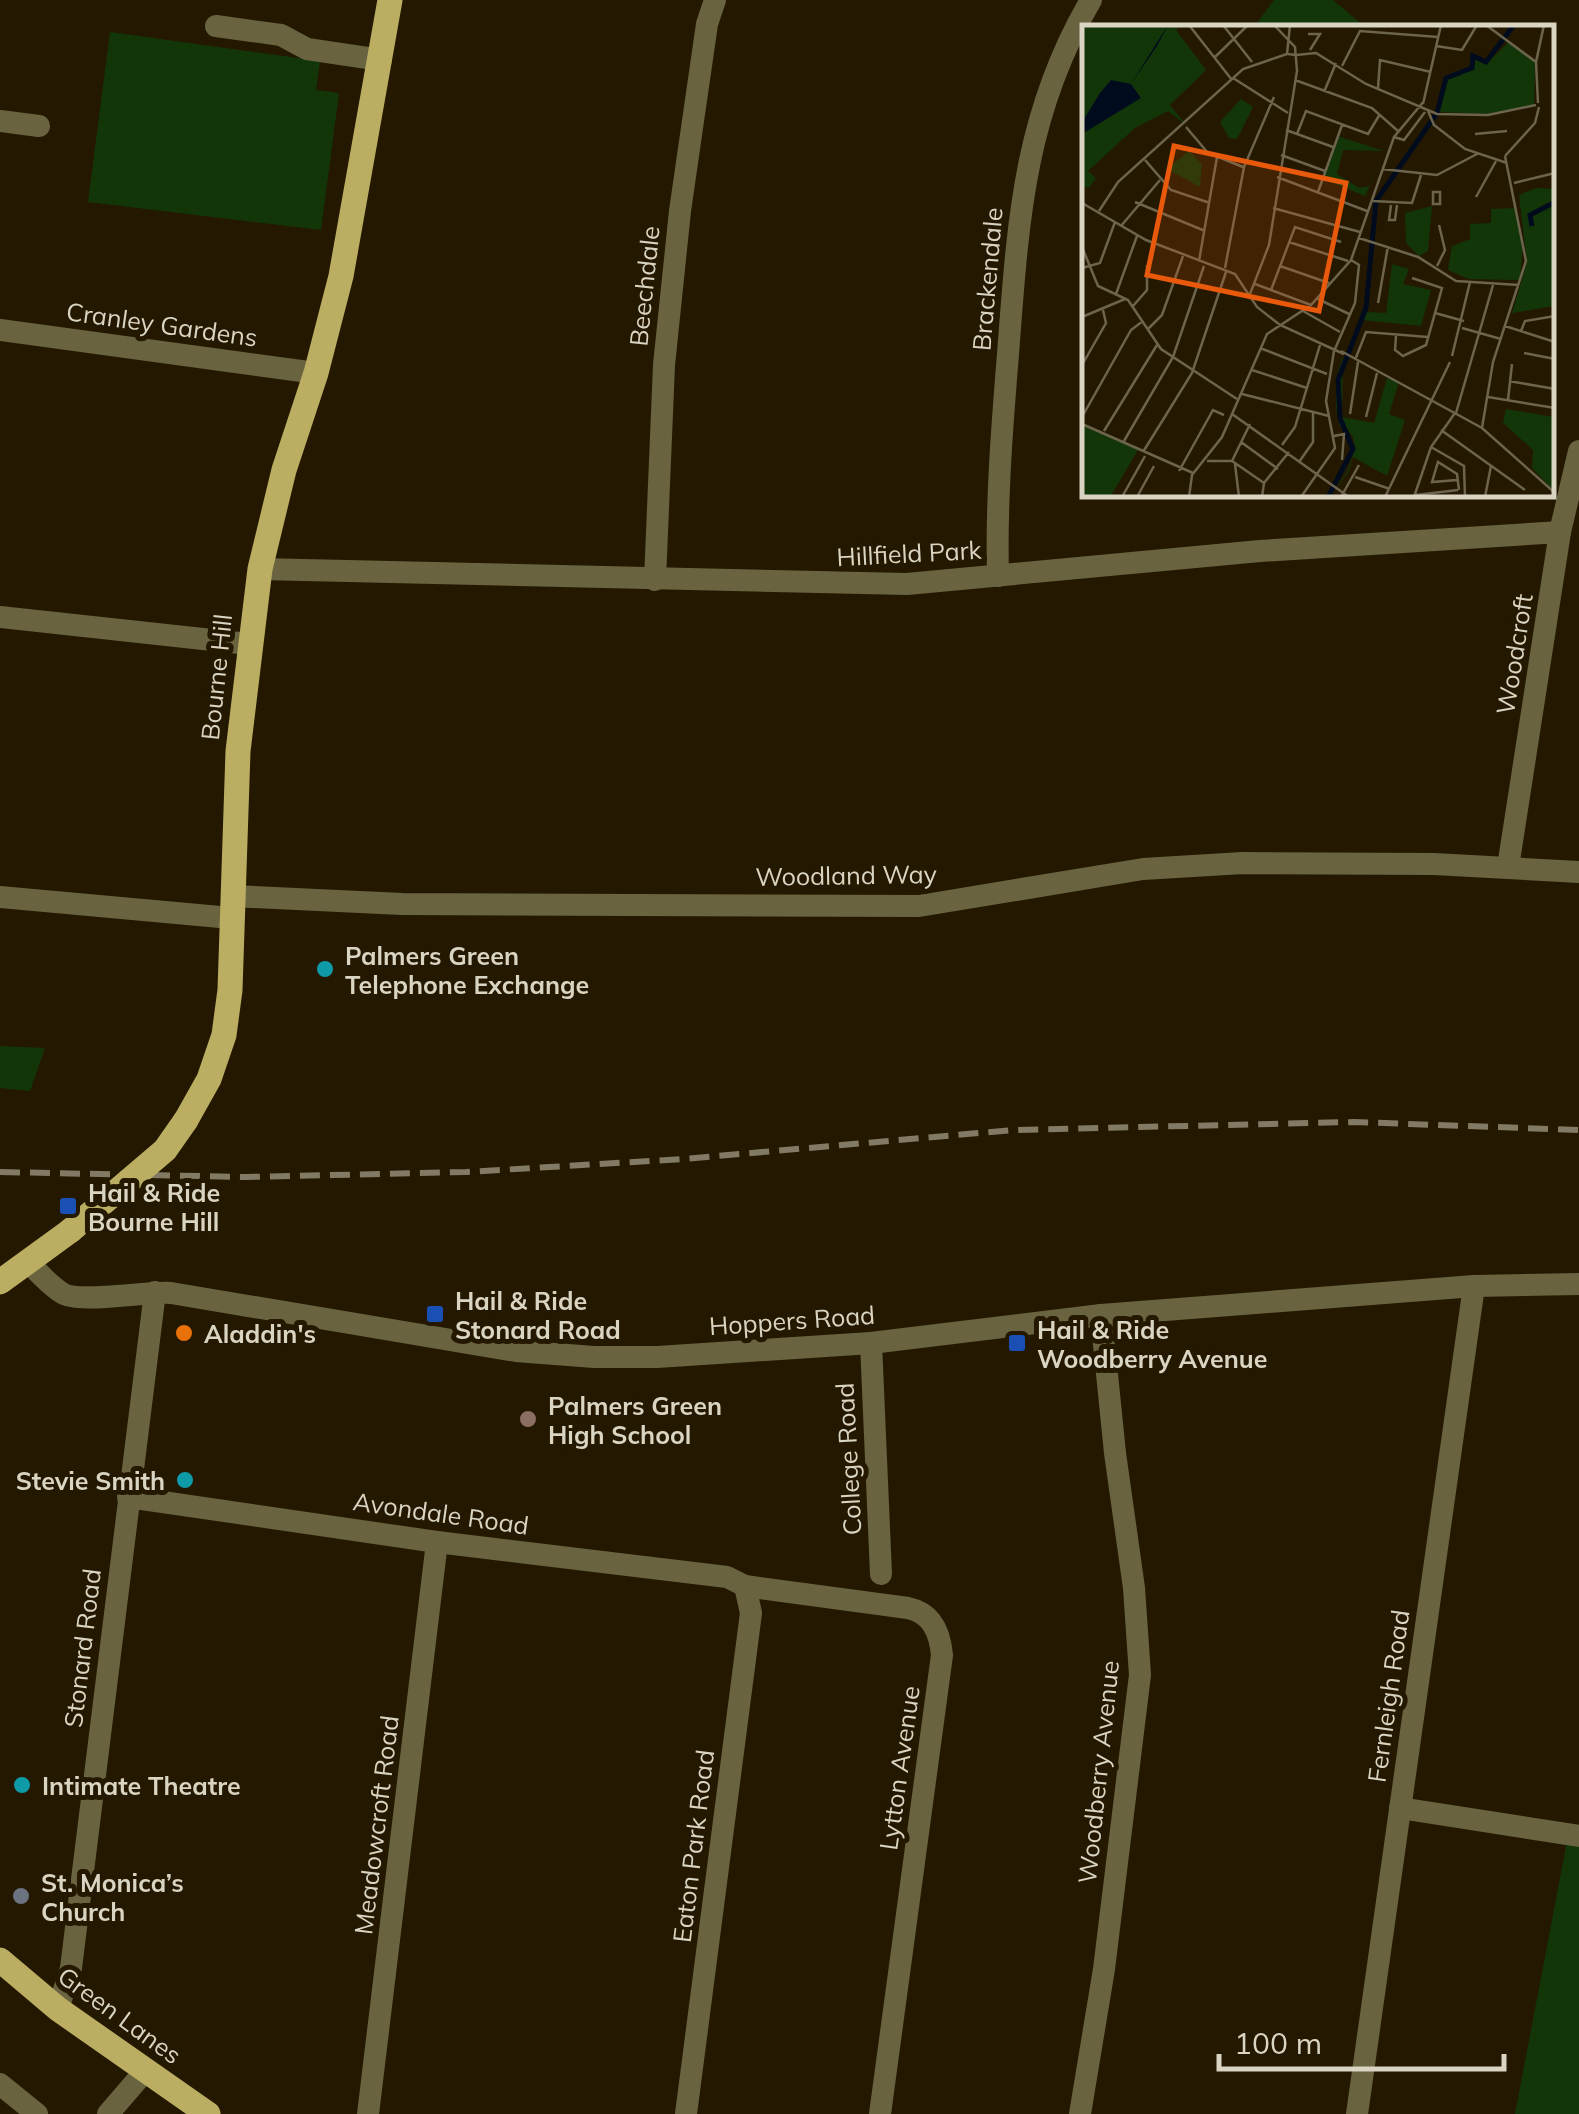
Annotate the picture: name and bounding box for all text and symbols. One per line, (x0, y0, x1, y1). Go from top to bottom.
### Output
inset map (1082, 25, 1554, 498)
street label: Brackendale (965, 206, 1009, 352)
street label: Beechdale (622, 224, 666, 348)
street label: Cranley Gardens (64, 295, 260, 353)
street label: Hillfield Park (836, 534, 983, 572)
street label: Woodcroft (1489, 591, 1539, 717)
street label: Bourne Hill (194, 612, 238, 742)
street label: Woodland Way (755, 858, 937, 892)
place label: Palmers Green Telephone Exchange (345, 940, 589, 1000)
marker: Palmers Green Telephone Exchange (314, 958, 336, 980)
place label: Hail & Ride Bourne Hill (88, 1177, 220, 1237)
marker: Hail & Ride Bourne Hill (57, 1195, 79, 1217)
place label: Hail & Ride Stonard Road (455, 1285, 621, 1345)
street label: Hoppers Road (708, 1299, 876, 1341)
marker: Hail & Ride Stonard Road (424, 1303, 446, 1325)
place label: Hail & Ride Woodberry Avenue (1037, 1314, 1267, 1374)
place label: Aladdin's (204, 1318, 316, 1349)
marker: Aladdin's (173, 1322, 195, 1344)
marker: Hail & Ride Woodberry Avenue (1006, 1332, 1028, 1354)
street label: College Road (829, 1382, 867, 1536)
place label: Palmers Green High School (548, 1390, 722, 1450)
marker: Palmers Green High School (517, 1408, 539, 1430)
place label: Stevie Smith (16, 1465, 165, 1496)
marker: Stevie Smith (174, 1469, 196, 1491)
street label: Avondale Road (351, 1485, 531, 1541)
street label: Stonard Road (57, 1567, 107, 1729)
street label: Fernleigh Road (1361, 1608, 1415, 1784)
street label: Woodberry Avenue (1071, 1659, 1125, 1885)
street label: Lytton Avenue (872, 1684, 926, 1852)
street label: Meadowcroft Road (347, 1714, 405, 1936)
street label: Eaton Park Road (666, 1748, 720, 1944)
place label: Intimate Theatre (42, 1770, 241, 1801)
marker: Intimate Theatre (11, 1774, 33, 1796)
place label: St. Monica’s Church (41, 1867, 184, 1927)
marker: St. Monica’s Church (10, 1885, 32, 1907)
street label: Green Lanes (52, 1960, 188, 2070)
scale bar (1219, 2009, 1504, 2071)
text: 100 m (1234, 2024, 1322, 2062)

